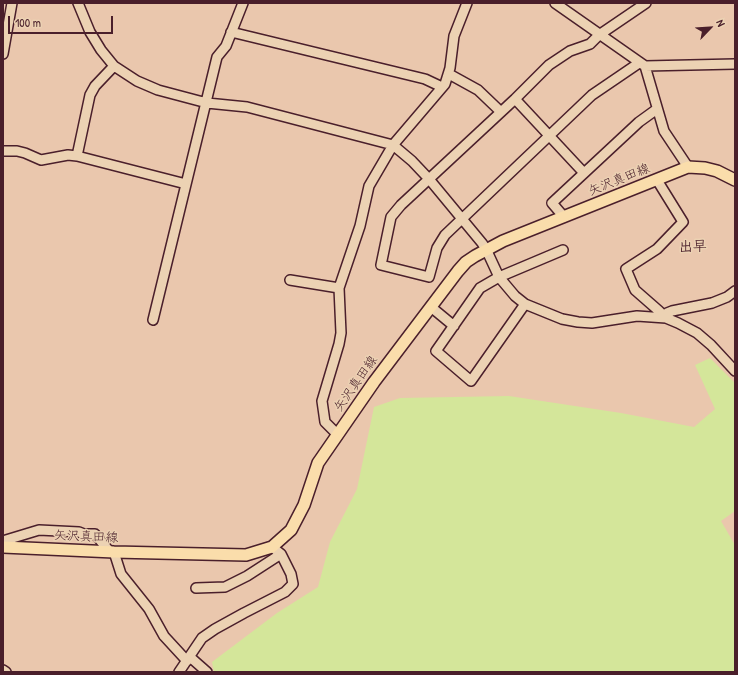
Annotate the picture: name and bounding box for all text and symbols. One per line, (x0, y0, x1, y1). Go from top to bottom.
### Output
scale bar (10, 8, 115, 34)
north arrow (690, 8, 730, 48)
text: 100 m (15, 14, 41, 31)
text: N (713, 17, 728, 29)
street label: 矢沢真田線 (586, 161, 652, 199)
district label: 出早 (679, 239, 707, 255)
street label: 矢沢真田線 (331, 353, 381, 415)
street label: 矢沢真田線 (53, 528, 119, 546)

